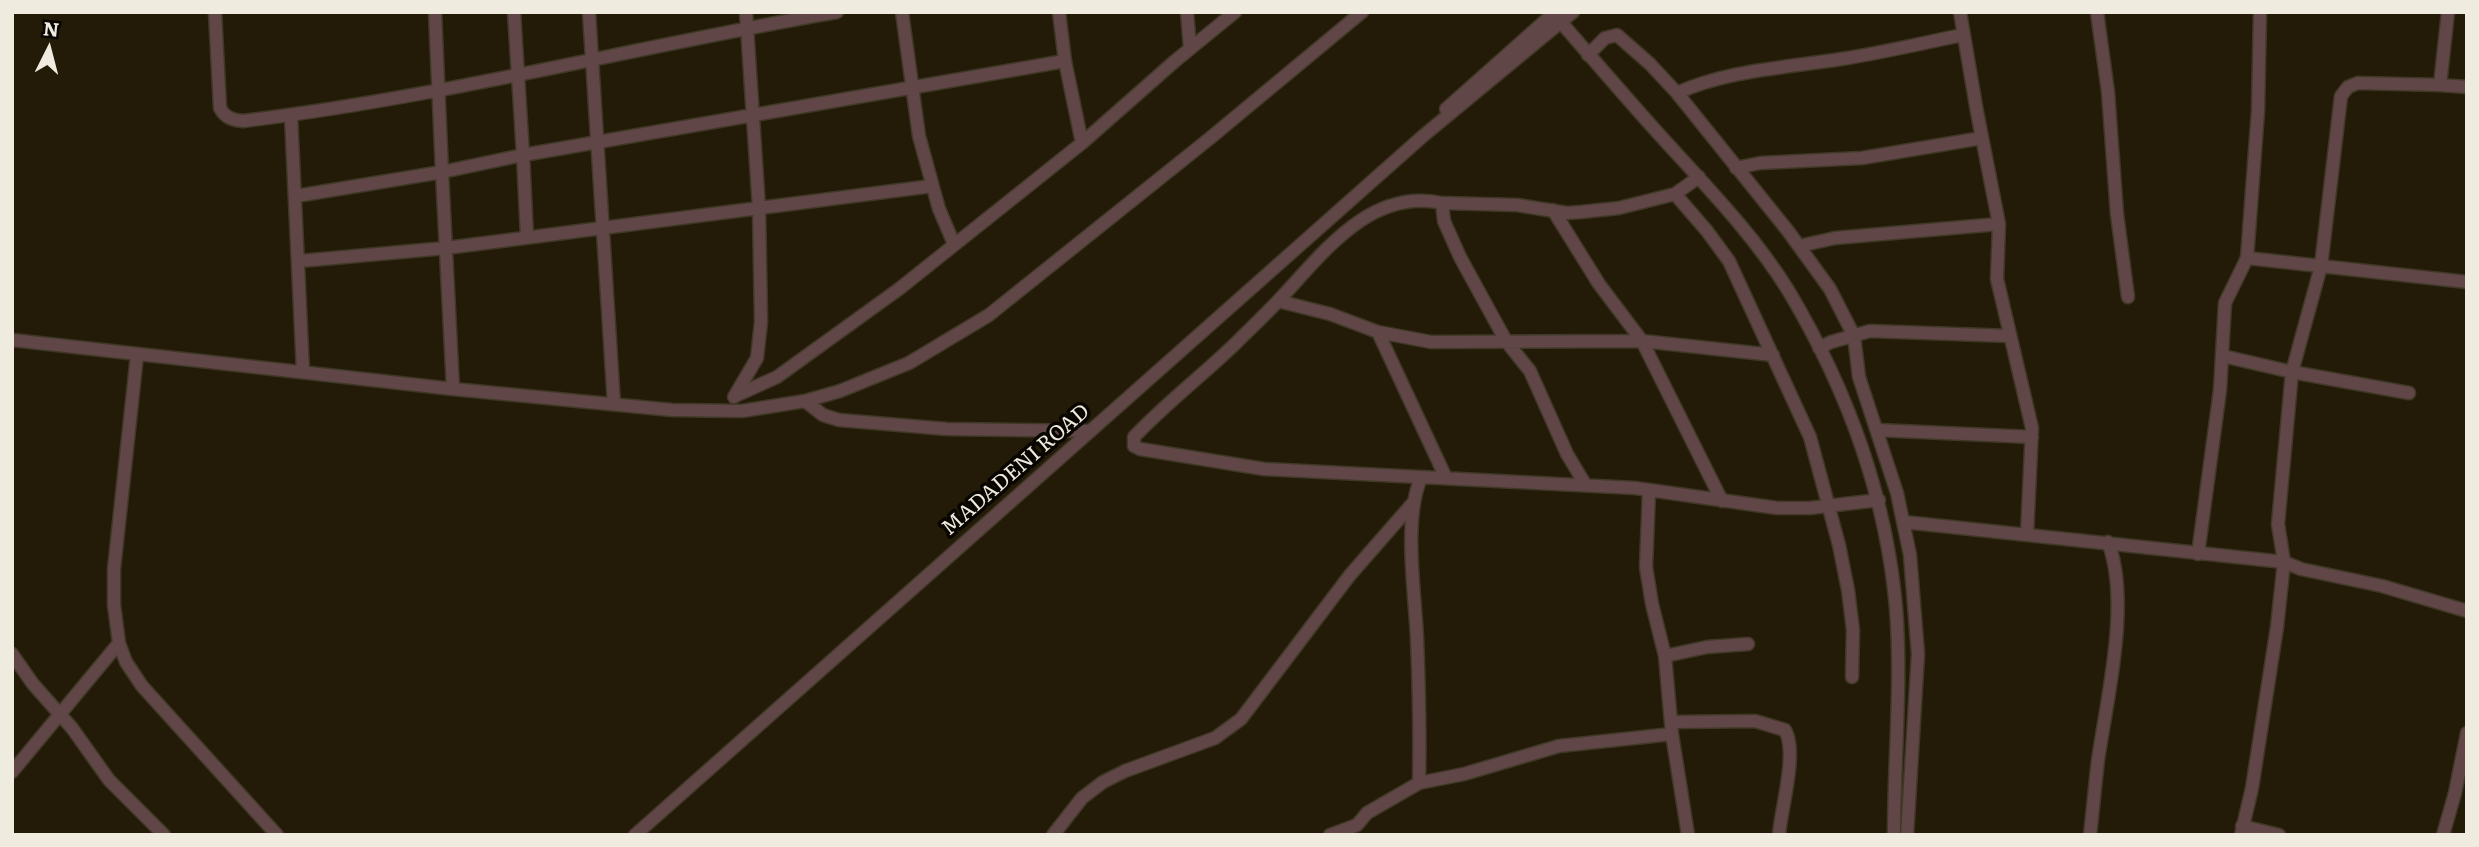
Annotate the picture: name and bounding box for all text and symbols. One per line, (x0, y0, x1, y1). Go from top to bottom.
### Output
text: N (42, 13, 61, 43)
north arrow (14, 14, 84, 84)
street label: MADADENI ROAD (937, 399, 1095, 541)

